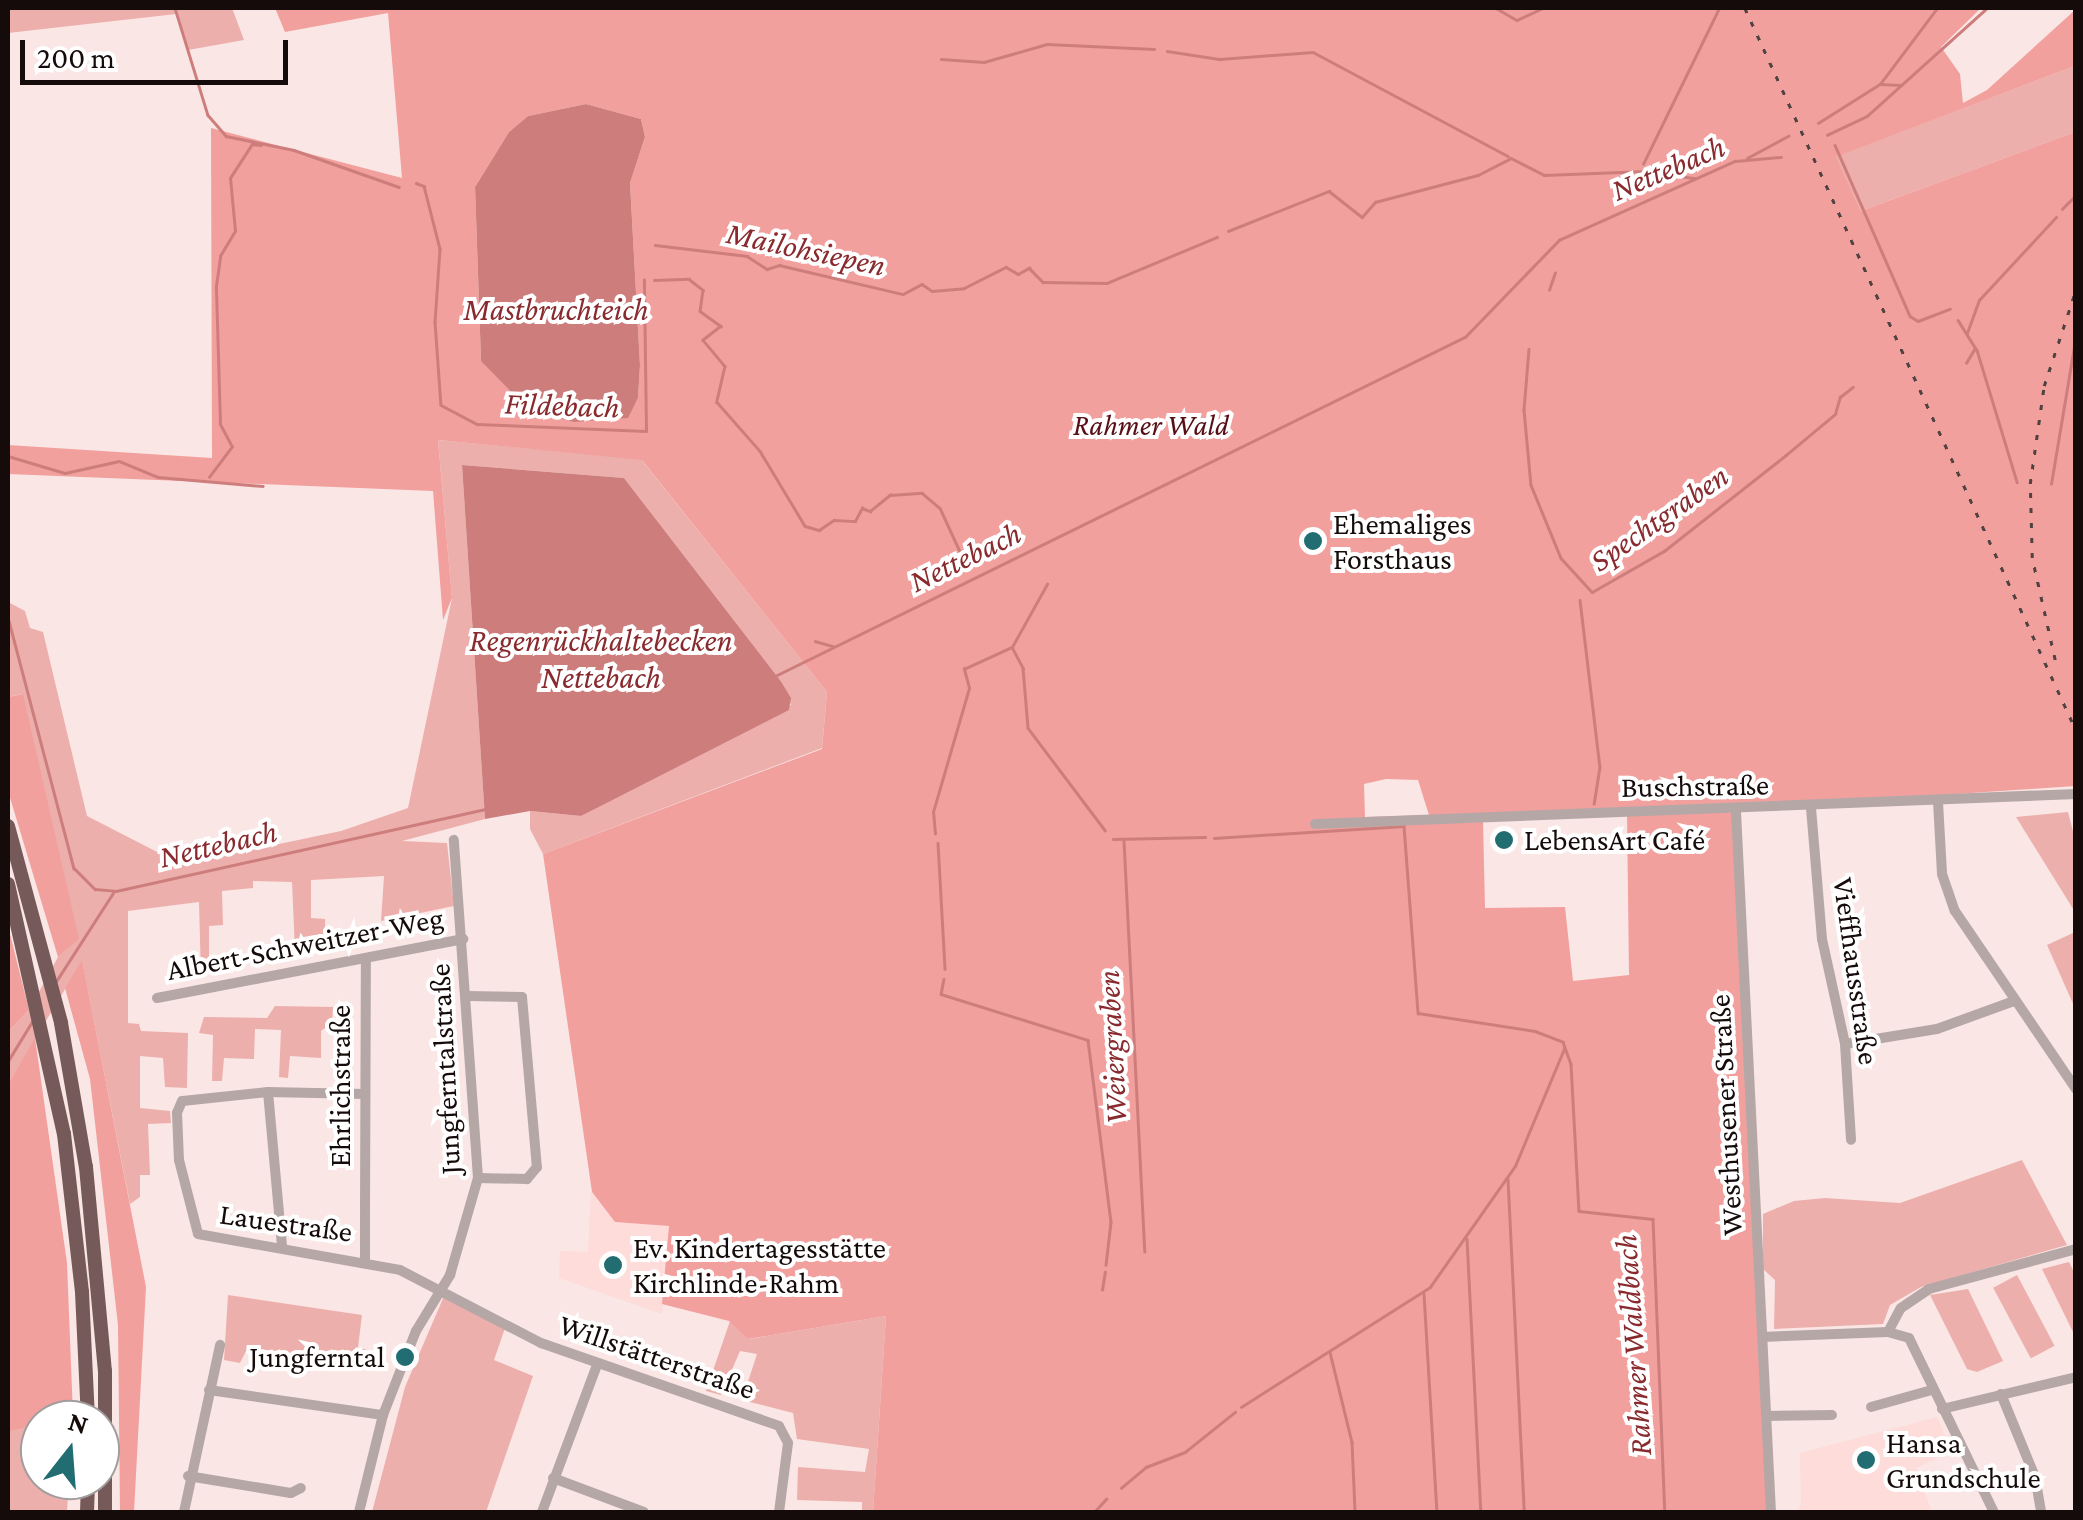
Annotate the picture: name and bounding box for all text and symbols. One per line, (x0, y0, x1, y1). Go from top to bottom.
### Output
scale bar (25, 20, 292, 82)
text: 200 m (37, 41, 115, 74)
water label: Nettebach (1605, 127, 1731, 209)
water label: Mailohsiepen (723, 213, 889, 285)
water label: Mastbruchteich (463, 290, 649, 328)
water label: Fildebach (504, 384, 620, 426)
park label: Rahmer Wald (1073, 407, 1229, 443)
water label: Spechtgraben (1582, 456, 1736, 580)
place label: Ehemaliges Forsthaus (1333, 506, 1472, 576)
water label: Nettebach (903, 513, 1027, 601)
marker: Ehemaliges Forsthaus (1302, 530, 1324, 552)
water label: Regenrückhaltebecken Nettebach (469, 622, 733, 697)
street label: Buschstraße (1621, 767, 1769, 805)
water label: Nettebach (155, 812, 281, 876)
place label: LebensArt Café (1524, 822, 1705, 858)
marker: LebensArt Café (1493, 829, 1515, 851)
street label: Vieffhausstraße (1825, 875, 1887, 1067)
street label: Albert-Schweitzer-Weg (164, 900, 446, 988)
street label: Jungferntalstraße (421, 963, 469, 1175)
water label: Weiergraben (1089, 969, 1135, 1125)
street label: Westhusener Straße (1702, 993, 1750, 1237)
street label: Ehrlichstraße (322, 1005, 358, 1167)
street label: Lauestraße (217, 1196, 355, 1250)
place label: Ev. Kindertagesstätte Kirchlinde-Rahm (633, 1230, 886, 1300)
water label: Rahmer Waldbach (1606, 1233, 1660, 1457)
marker: Ev. Kindertagesstätte Kirchlinde-Rahm (602, 1254, 624, 1276)
street label: Willstätterstraße (554, 1307, 760, 1407)
place label: Jungferntal (249, 1339, 385, 1375)
marker: Jungferntal (394, 1346, 416, 1368)
north arrow (20, 1400, 120, 1500)
text: N (65, 1405, 92, 1440)
place label: Hansa Grundschule (1886, 1425, 2041, 1496)
marker: Hansa Grundschule (1855, 1449, 1877, 1471)

